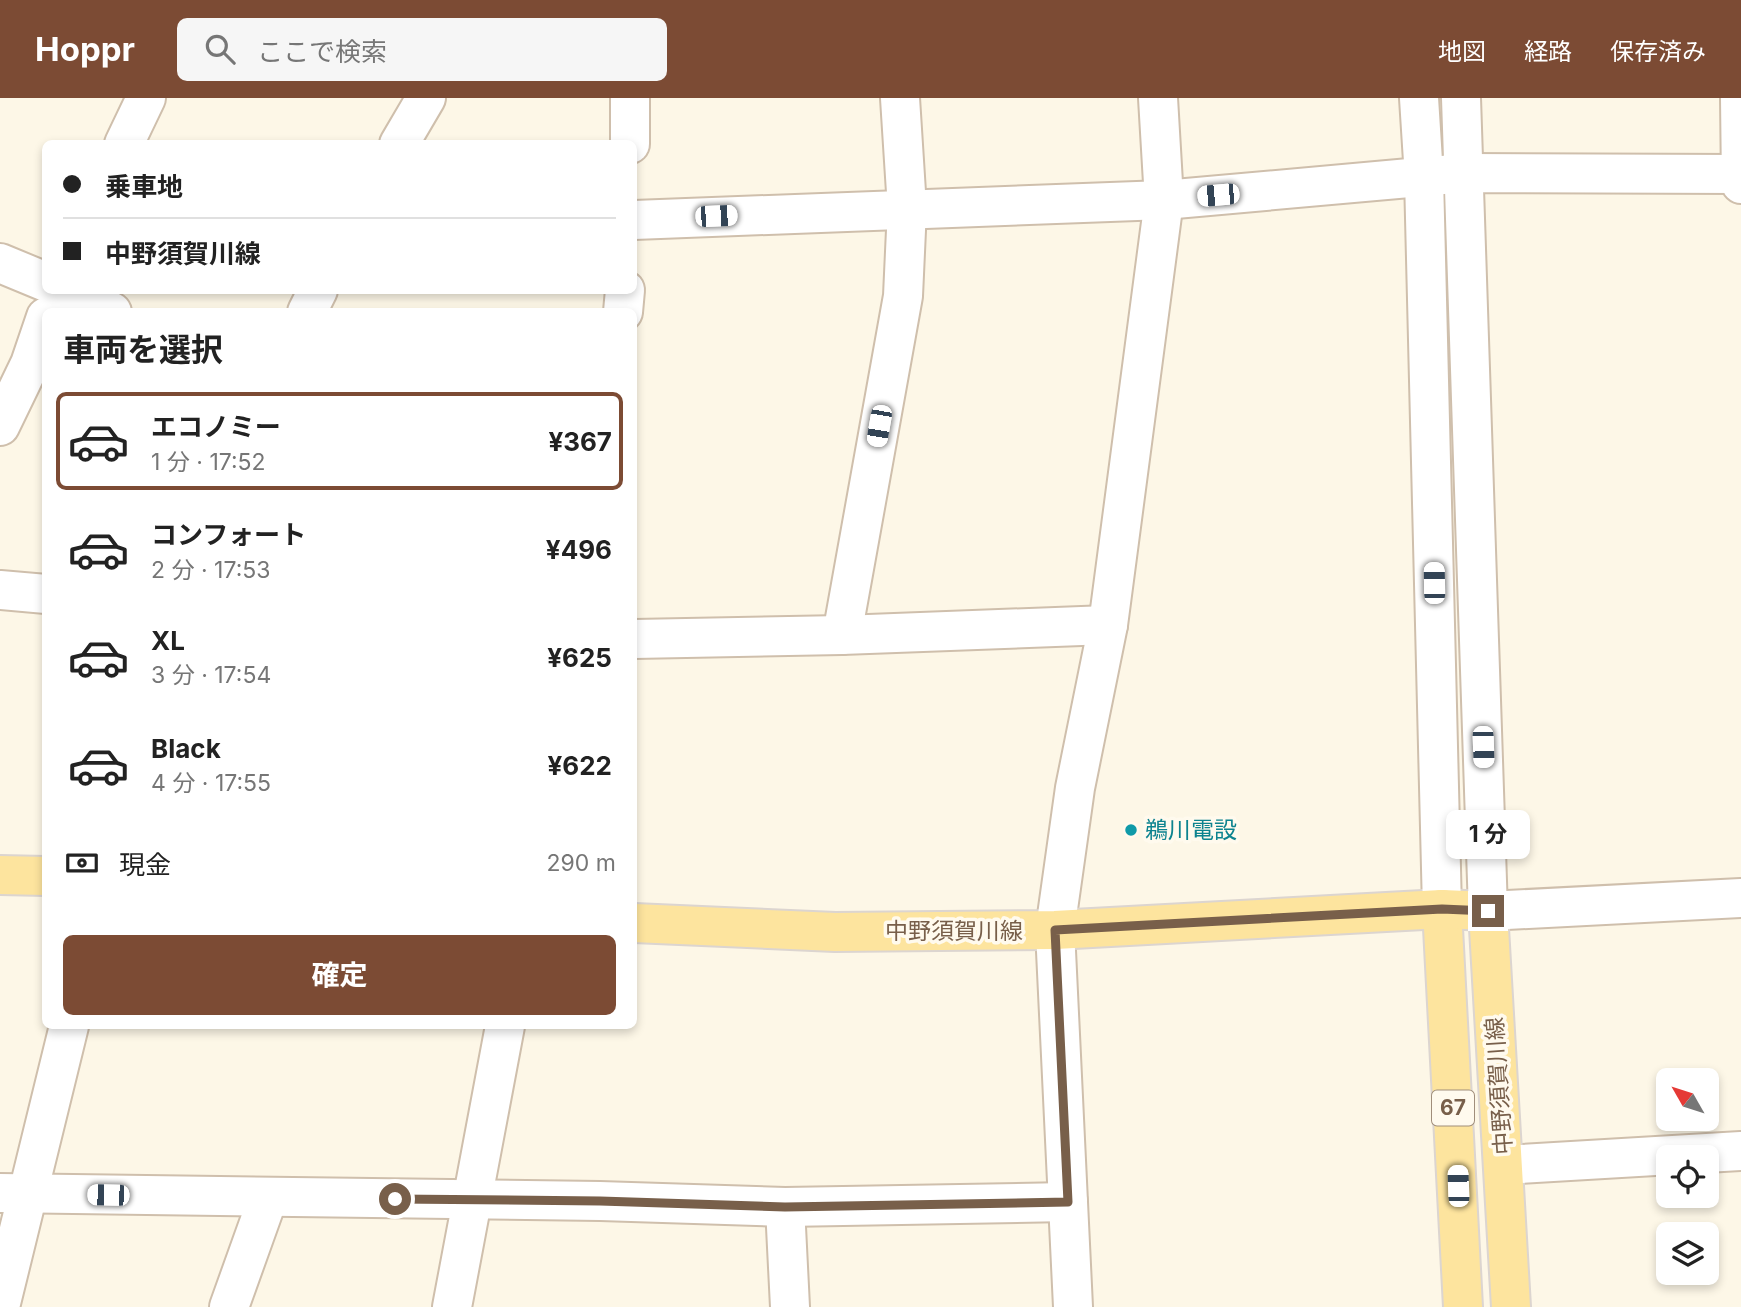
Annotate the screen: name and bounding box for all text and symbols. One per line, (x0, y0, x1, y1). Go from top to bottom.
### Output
search box (177, 18, 667, 81)
text: Hoppr (35, 29, 135, 69)
icon: search (201, 30, 239, 68)
text: ここで検索 (257, 36, 387, 67)
text: 地図 (1438, 37, 1486, 66)
text: 経路 (1524, 37, 1572, 66)
text: 保存済み (1610, 37, 1706, 66)
text: 乗車地 (105, 171, 183, 202)
car (1197, 183, 1240, 207)
car (695, 205, 738, 227)
text: 中野須賀川線 (105, 238, 261, 269)
text: 車両を選択 (63, 330, 223, 369)
car (866, 403, 893, 449)
icon: car (67, 410, 130, 473)
text: エコノミー (151, 411, 281, 442)
text: ¥367 (548, 426, 612, 457)
text: 1 分 · 17:52 (151, 448, 266, 476)
icon: car (67, 518, 130, 581)
text: コンフォート (151, 519, 306, 550)
text: ¥496 (546, 534, 612, 565)
text: 2 分 · 17:53 (151, 556, 270, 584)
car (1424, 562, 1445, 604)
text: XL (151, 625, 185, 656)
icon: car (67, 626, 130, 689)
text: ¥625 (547, 642, 612, 673)
text: 3 分 · 17:54 (151, 661, 271, 689)
car (1472, 726, 1495, 768)
text: Black (151, 733, 221, 764)
icon: car (67, 734, 130, 797)
text: ¥622 (548, 750, 612, 781)
text: 4 分 · 17:55 (151, 769, 271, 797)
callout: 1 分 (1446, 810, 1530, 858)
place label: 鵜川電設 (1145, 816, 1237, 844)
text: 1 分 (1469, 820, 1507, 848)
marker: 鵜川電設 (1123, 822, 1139, 838)
icon: cash (63, 844, 101, 882)
text: 現金 (119, 849, 171, 880)
text: 290 m (547, 849, 616, 877)
route end (1472, 895, 1504, 927)
street label: 中野須賀川線 (885, 917, 1023, 945)
button: 確定 (63, 935, 616, 1015)
street label: 中野須賀川線 (1480, 1016, 1518, 1156)
north arrow (1656, 1068, 1718, 1130)
map controls (1656, 1068, 1719, 1285)
road number: 67 (1432, 1090, 1474, 1126)
button: locate (1656, 1145, 1719, 1208)
car (1447, 1165, 1470, 1207)
route start (379, 1183, 411, 1215)
car (87, 1184, 130, 1206)
button: layers (1656, 1222, 1719, 1285)

